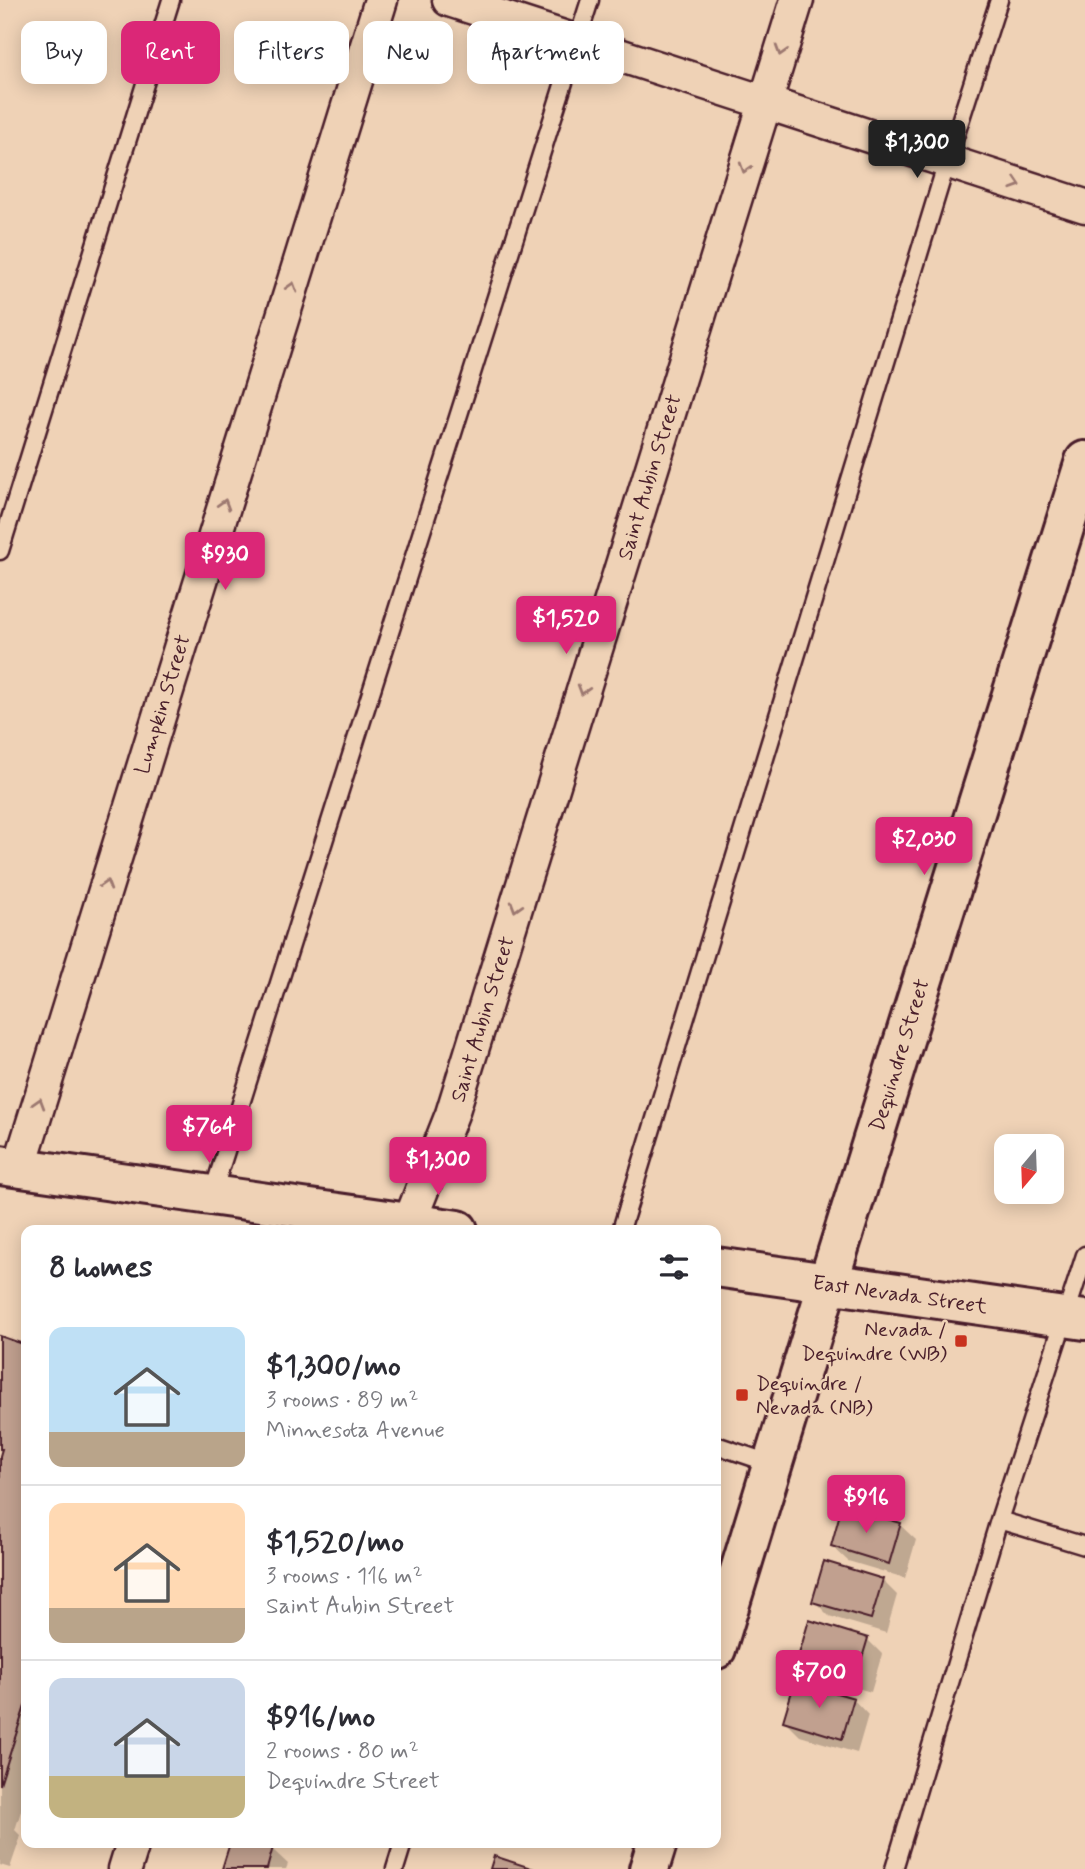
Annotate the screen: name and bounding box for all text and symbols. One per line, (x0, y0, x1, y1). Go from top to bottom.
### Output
chip: Buy (21, 21, 107, 84)
chip: Rent (121, 21, 220, 84)
chip: Filters (234, 21, 349, 84)
chip: New (363, 21, 453, 84)
chip: Apartment (467, 21, 624, 84)
one-way arrow (774, 45, 789, 57)
pin: $1,300 (860, 120, 974, 180)
text: $1,300 (884, 128, 950, 158)
one-way arrow (738, 162, 753, 174)
one-way arrow (1010, 176, 1022, 190)
one-way arrow (283, 281, 298, 293)
street label: Saint Aubin Street (611, 391, 689, 564)
one-way arrow (216, 498, 231, 510)
pin: $930 (184, 532, 266, 592)
text: $930 (201, 540, 249, 570)
pin: $1,520 (509, 596, 623, 656)
text: $1,520 (532, 604, 600, 634)
street label: Lumpkin Street (128, 631, 197, 777)
one-way arrow (577, 683, 592, 695)
pin: $2,030 (867, 818, 981, 877)
text: $2,030 (891, 825, 957, 855)
one-way arrow (98, 880, 113, 892)
one-way arrow (510, 900, 524, 913)
street label: Saint Aubin Street (444, 933, 522, 1106)
street label: Dequindre Street (863, 975, 937, 1135)
one-way arrow (31, 1097, 45, 1109)
pin: $764 (168, 1106, 250, 1165)
text: $764 (182, 1113, 236, 1143)
north arrow (994, 1134, 1064, 1204)
map controls (994, 1134, 1064, 1204)
pin: $1,300 (381, 1138, 495, 1197)
text: $1,300 (405, 1145, 471, 1175)
text: 8 homes (49, 1248, 152, 1287)
icon: filters (655, 1248, 693, 1286)
street label: East Nevada Street (811, 1269, 990, 1321)
place label: Nevada / Dequindre (WB) (801, 1316, 948, 1368)
marker: Nevada / Dequindre (WB) (953, 1333, 969, 1349)
text: $1,300/mo (266, 1347, 401, 1386)
icon: home (105, 1355, 189, 1439)
place label: Dequindre / Nevada (NB) (756, 1370, 873, 1422)
text: 3 rooms · 89 m² (266, 1386, 418, 1416)
marker: Dequindre / Nevada (NB) (734, 1387, 750, 1403)
text: Minnesota Avenue (266, 1416, 445, 1446)
pin: $916 (825, 1476, 907, 1535)
text: $916 (843, 1483, 889, 1513)
text: $1,520/mo (266, 1523, 404, 1562)
icon: home (105, 1531, 189, 1615)
text: 3 rooms · 116 m² (266, 1562, 423, 1592)
text: Saint Aubin Street (266, 1592, 454, 1622)
pin: $700 (778, 1650, 860, 1710)
text: $700 (792, 1658, 846, 1688)
text: $916/mo (266, 1698, 375, 1737)
icon: home (105, 1706, 189, 1790)
text: 2 rooms · 80 m² (266, 1737, 419, 1767)
text: Dequindre Street (266, 1767, 440, 1797)

